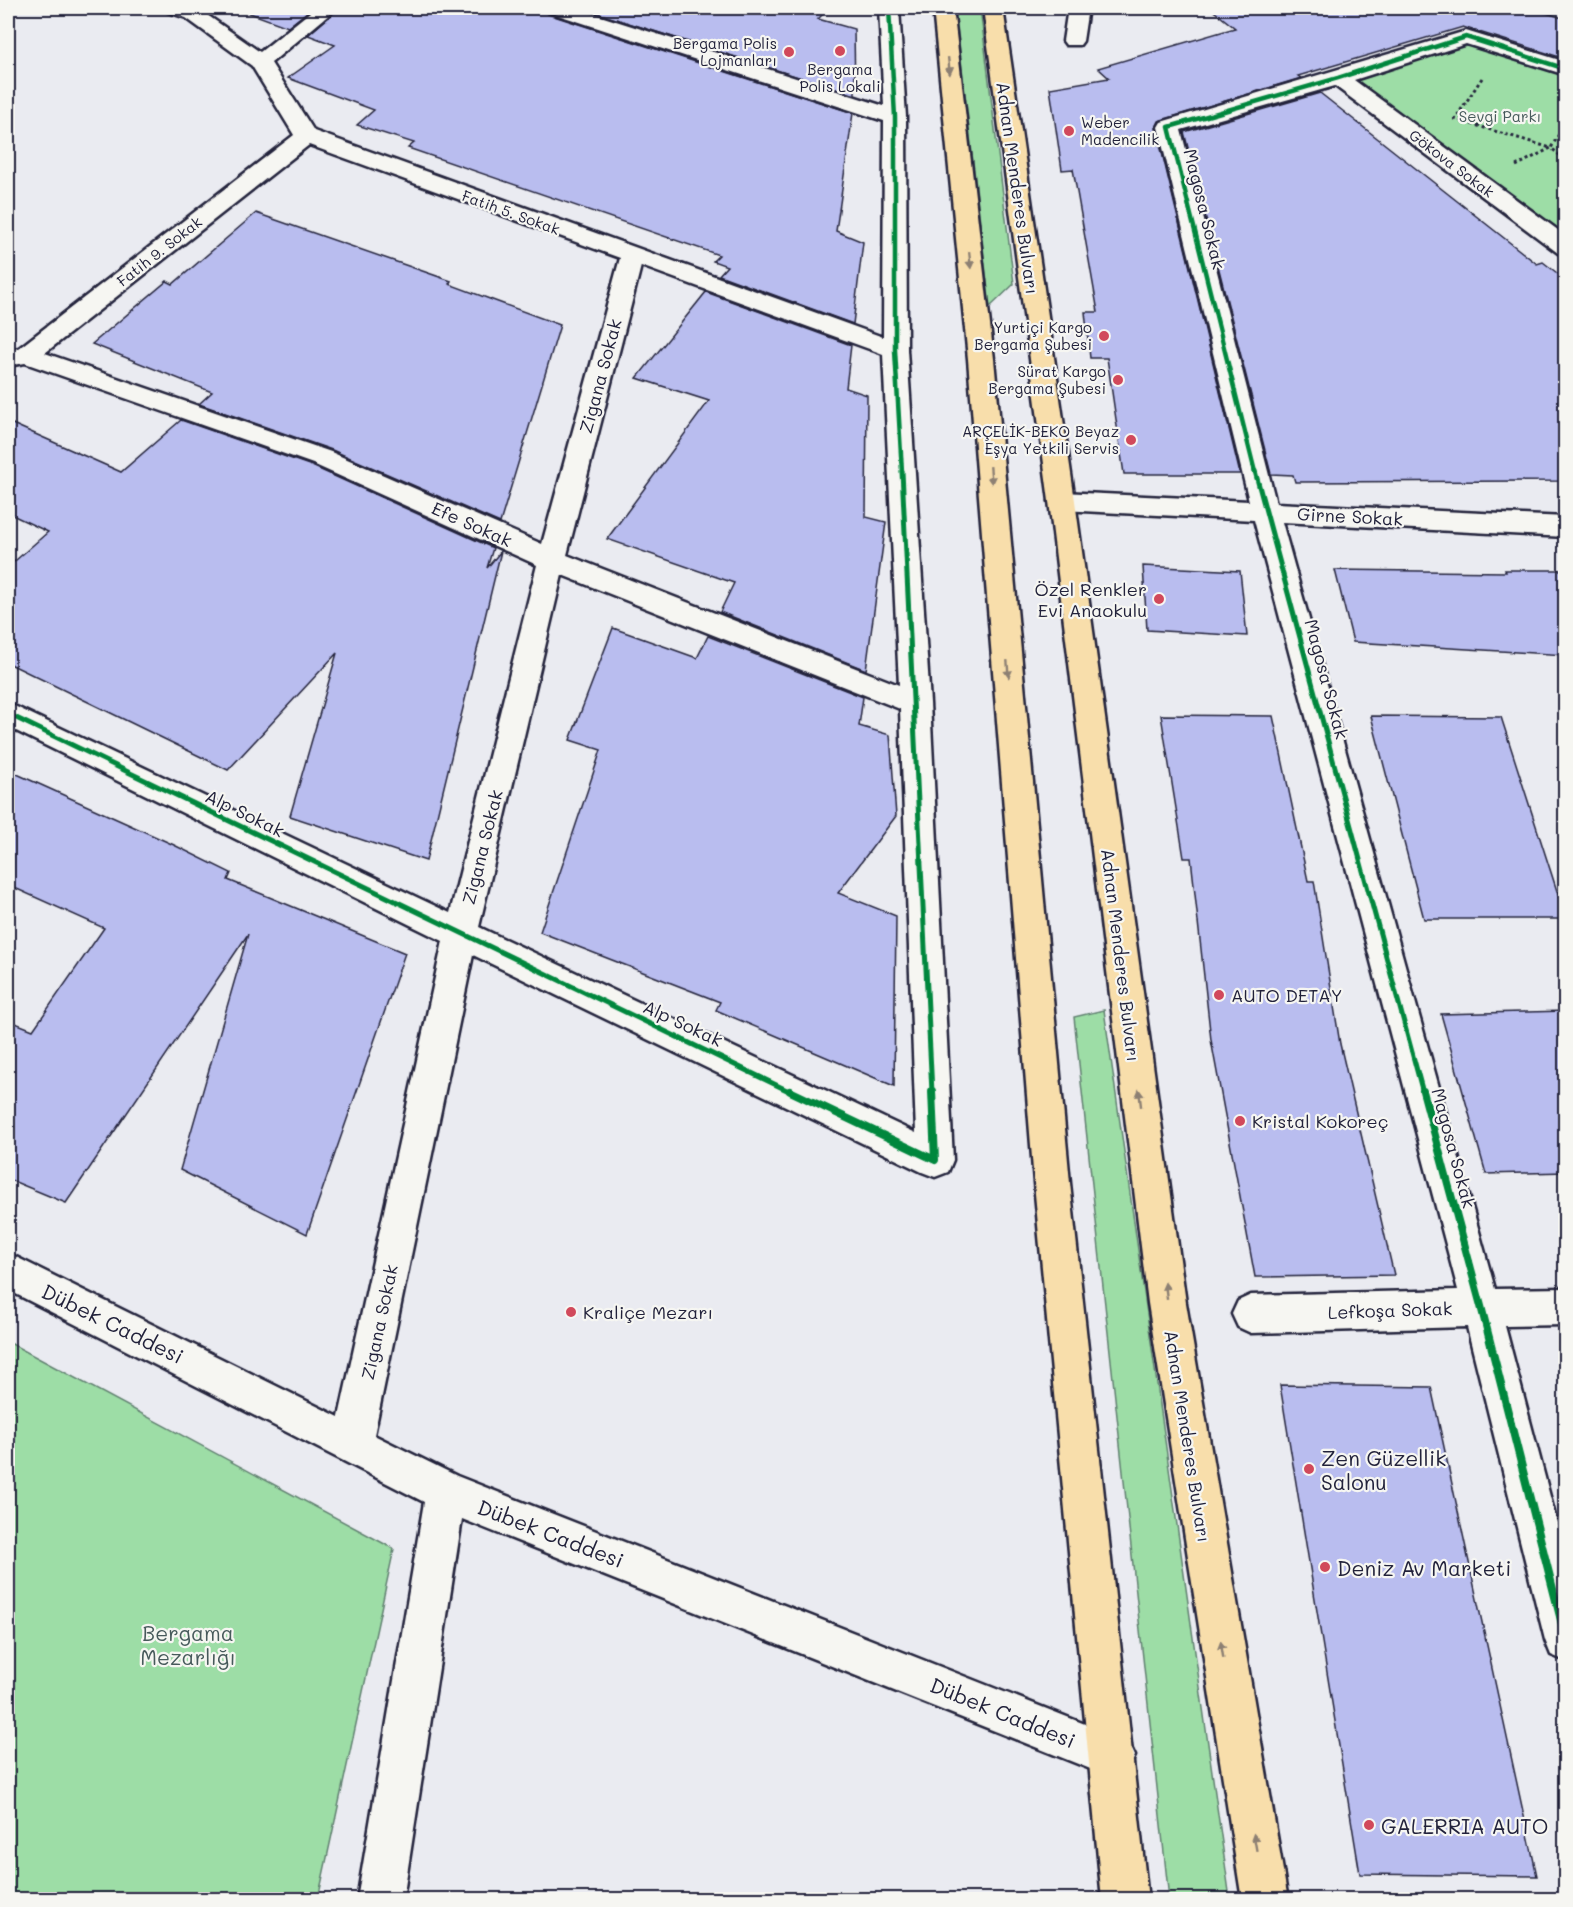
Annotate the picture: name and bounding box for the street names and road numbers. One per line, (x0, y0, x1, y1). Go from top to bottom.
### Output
street label: Adnan Menderes Bulvarı (991, 80, 1045, 296)
street label: Gökova Sokak (1405, 124, 1499, 202)
street label: Magosa Sokak (1178, 146, 1232, 272)
street label: Fatih 5. Sokak (459, 185, 563, 239)
street label: Fatih 9. Sokak (112, 211, 206, 291)
street label: Zigana Sokak (573, 316, 627, 436)
street label: Efe Sokak (428, 496, 516, 552)
street label: Girne Sokak (1296, 501, 1404, 531)
street label: Magosa Sokak (1299, 616, 1355, 742)
street label: Alp Sokak (202, 784, 288, 842)
street label: Zigana Sokak (456, 787, 508, 907)
street label: Adnan Menderes Bulvarı (1096, 847, 1146, 1063)
street label: Alp Sokak (639, 994, 727, 1052)
street label: Magosa Sokak (1426, 1085, 1482, 1211)
street label: Zigana Sokak (355, 1262, 403, 1382)
street label: Dübek Caddesi (38, 1277, 188, 1369)
street label: Lefkoşa Sokak (1327, 1296, 1453, 1324)
street label: Adnan Menderes Bulvarı (1159, 1328, 1217, 1544)
street label: Dübek Caddesi (474, 1493, 628, 1573)
street label: Dübek Caddesi (926, 1671, 1080, 1753)

